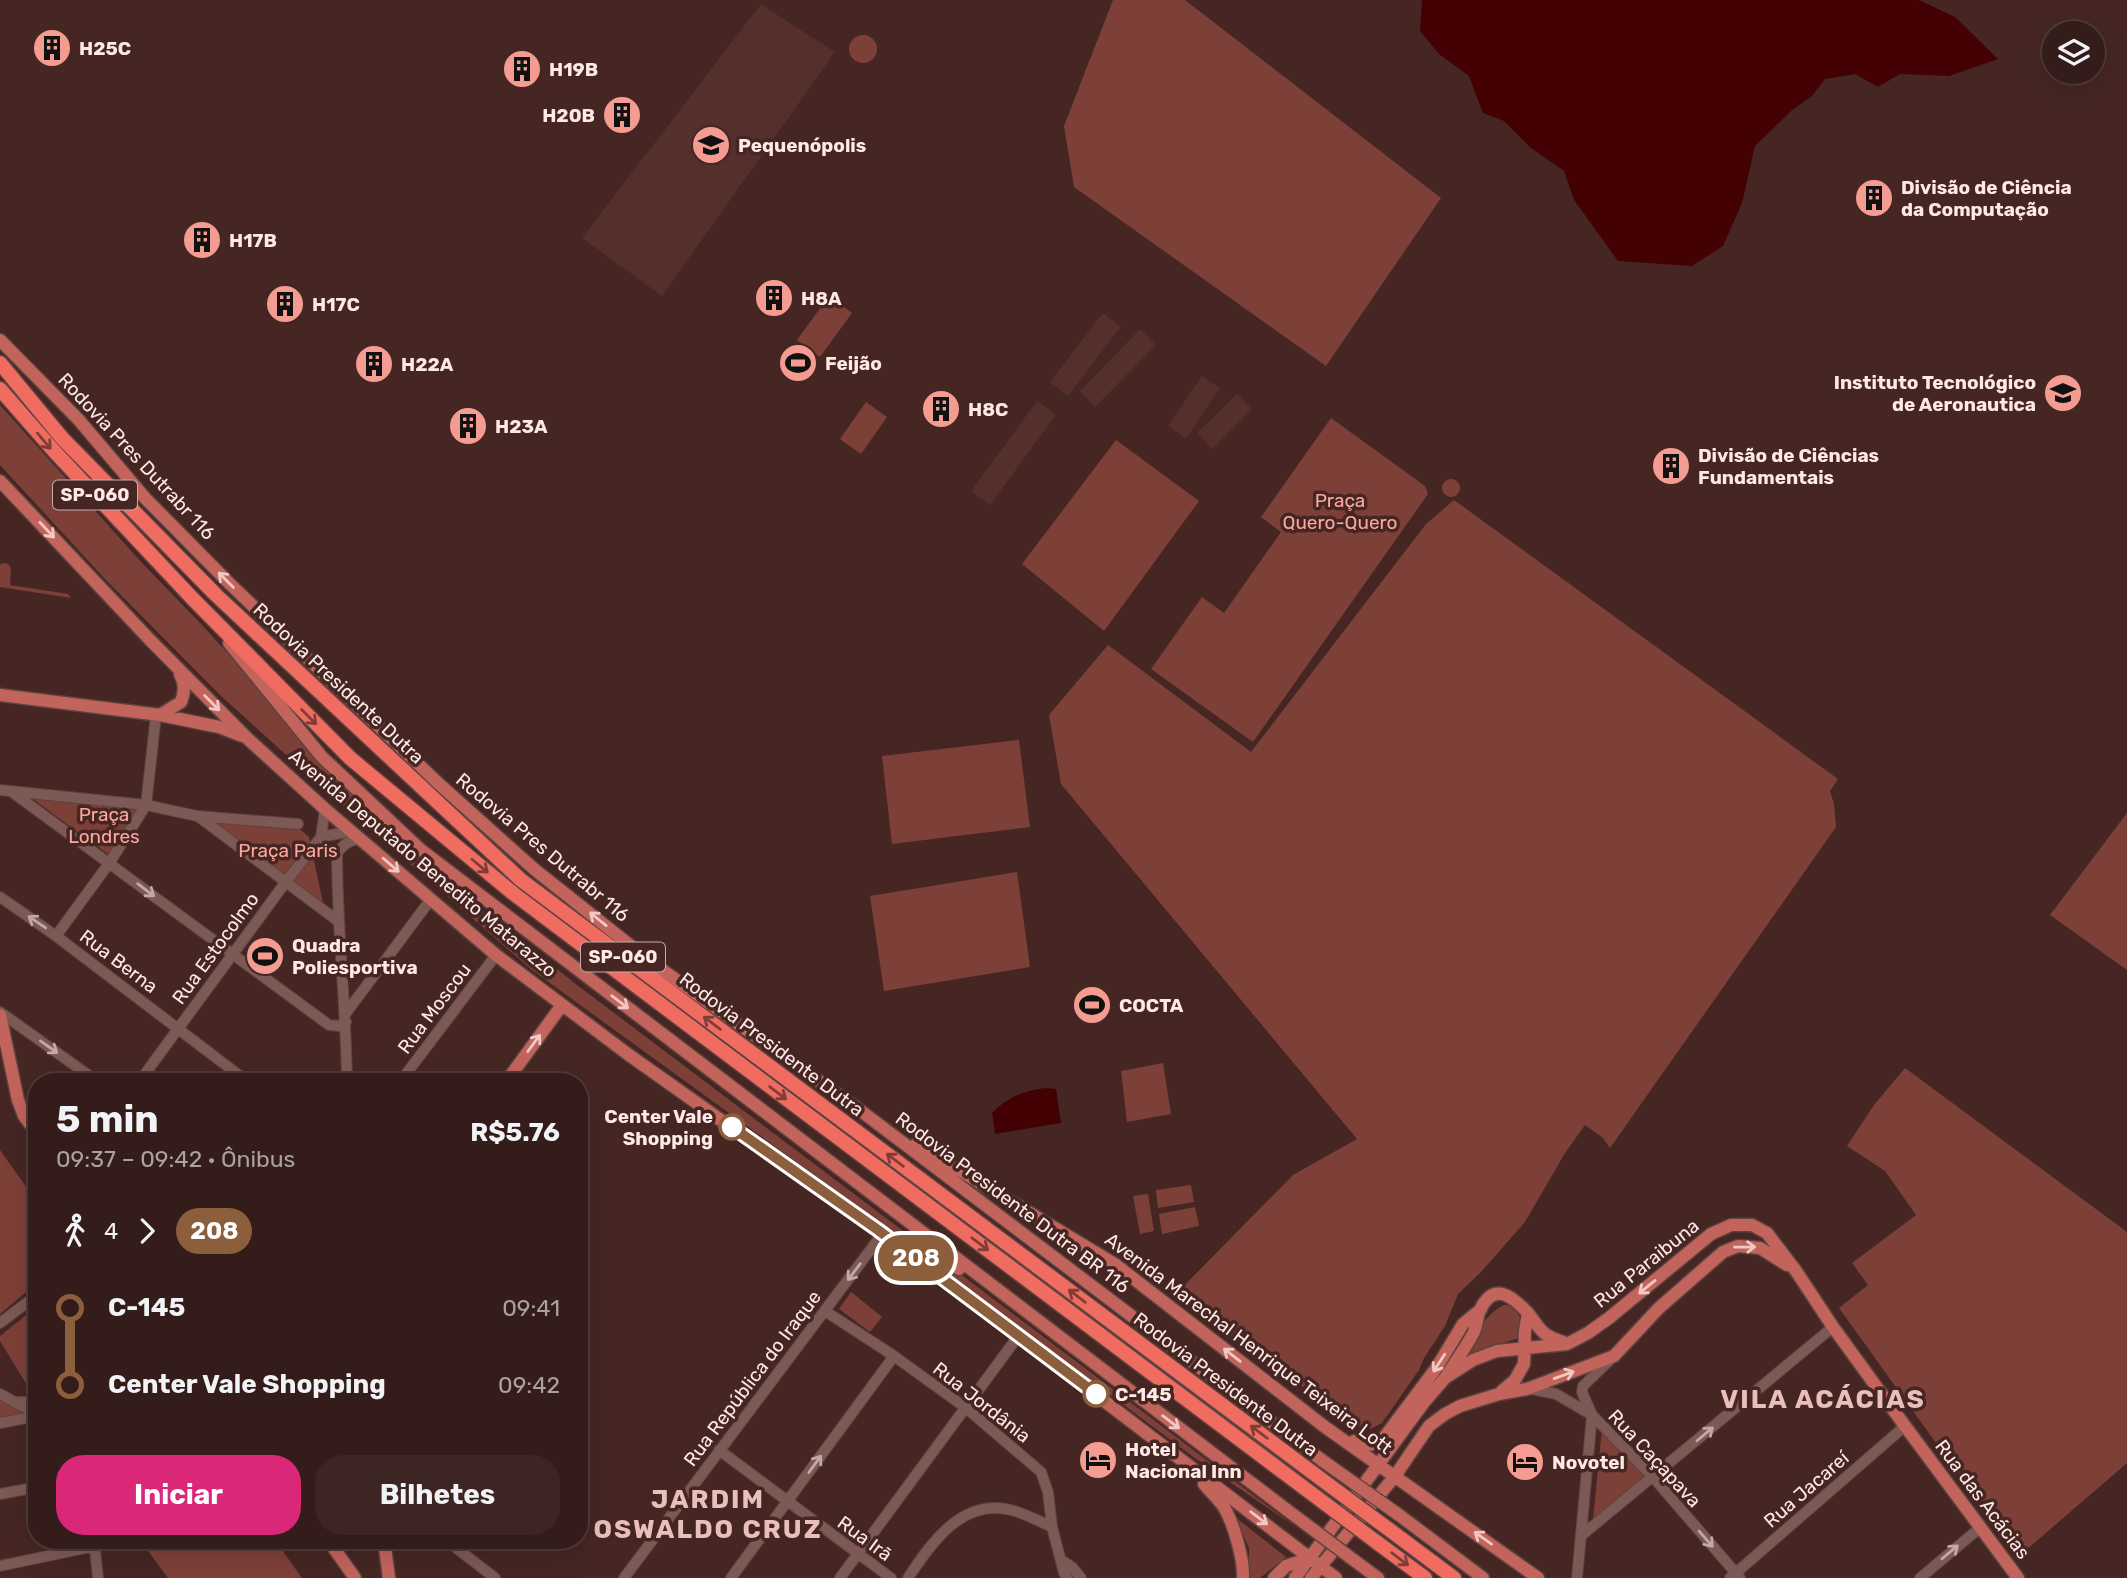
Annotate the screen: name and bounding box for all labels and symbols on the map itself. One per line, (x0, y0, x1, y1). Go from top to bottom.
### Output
building icon: H25C (31, 27, 73, 69)
place label: H25C (79, 37, 131, 60)
building icon: H19B (501, 48, 543, 90)
place label: H19B (549, 58, 598, 81)
building icon: H20B (601, 94, 643, 136)
place label: H20B (542, 104, 595, 127)
school or university icon: Pequenópolis (690, 124, 732, 166)
place label: Pequenópolis (738, 134, 866, 157)
place label: Divisão de Ciência da Computação (1901, 176, 2072, 221)
building icon: Divisão de Ciência da Computação (1853, 177, 1895, 219)
building icon: H17B (181, 219, 223, 261)
place label: H17B (229, 229, 277, 252)
building icon: H8A (753, 277, 795, 319)
building icon: H17C (264, 283, 306, 325)
place label: H8A (801, 287, 842, 310)
place label: H17C (312, 293, 360, 316)
sports icon: Feijão (777, 342, 819, 384)
building icon: H22A (353, 343, 395, 385)
place label: Feijão (825, 352, 882, 375)
place label: H22A (401, 353, 454, 376)
street label: Rodovia Pres Dutrabr 116 (53, 368, 220, 544)
place label: Instituto Tecnológico de Aeronautica (1834, 371, 2036, 416)
school or university icon: Instituto Tecnológico de Aeronautica (2042, 372, 2084, 414)
building icon: H8C (920, 388, 962, 430)
place label: H8C (968, 398, 1008, 421)
building icon: H23A (447, 405, 489, 447)
place label: H23A (495, 415, 548, 438)
one-way arrow (36, 431, 52, 449)
place label: Divisão de Ciências Fundamentais (1698, 444, 1879, 489)
building icon: Divisão de Ciências Fundamentais (1650, 445, 1692, 487)
road number: SP-060 (53, 480, 137, 509)
park label: Praça Quero-Quero (1283, 489, 1397, 534)
one-way arrow (38, 522, 55, 539)
one-way arrow (218, 572, 235, 589)
street label: Rodovia Presidente Dutra (249, 598, 429, 769)
one-way arrow (204, 694, 221, 711)
one-way arrow (300, 708, 317, 725)
street label: Avenida Deputado Benedito Matarazzo (284, 745, 561, 982)
street label: Rodovia Pres Dutrabr 116 (451, 768, 634, 927)
park label: Praça Londres (68, 803, 140, 848)
park label: Praça Paris (238, 839, 338, 862)
one-way arrow (382, 857, 400, 873)
one-way arrow (471, 858, 489, 874)
one-way arrow (137, 882, 155, 897)
street label: Rua Estocolmo (167, 888, 264, 1009)
one-way arrow (589, 912, 607, 927)
one-way arrow (28, 915, 47, 930)
street label: Rua Berna (75, 925, 162, 998)
place label: Quadra Poliesportiva (292, 934, 418, 979)
sports icon: Quadra Poliesportiva (244, 935, 286, 977)
road number: SP-060 (581, 942, 665, 972)
street label: Rua Moscou (393, 958, 476, 1058)
street label: Rodovia Presidente Dutra (675, 967, 868, 1121)
sports icon: COCTA (1071, 984, 1113, 1026)
place label: COCTA (1119, 994, 1184, 1017)
one-way arrow (610, 995, 629, 1010)
one-way arrow (704, 1016, 722, 1031)
one-way arrow (527, 1034, 541, 1053)
one-way arrow (39, 1040, 58, 1054)
one-way arrow (769, 1085, 787, 1100)
place label: Center Vale Shopping (604, 1105, 713, 1150)
street label: Rodovia Presidente Dutra BR 116 (891, 1107, 1134, 1298)
marker: Center Vale Shopping (719, 1114, 745, 1140)
one-way arrow (886, 1152, 904, 1167)
street label: Rua Paraibuna (1589, 1214, 1703, 1313)
street label: Avenida Marechal Henrique Teixeira Lott (1101, 1228, 1397, 1459)
line badge: 208 (876, 1235, 956, 1281)
one-way arrow (970, 1237, 989, 1251)
one-way arrow (1733, 1240, 1756, 1254)
one-way arrow (846, 1262, 861, 1281)
one-way arrow (1638, 1279, 1656, 1295)
street label: Rua República do Iraque (679, 1286, 826, 1471)
one-way arrow (1067, 1289, 1086, 1304)
street label: Rodovia Presidente Dutra (1129, 1307, 1322, 1461)
one-way arrow (1224, 1348, 1242, 1363)
one-way arrow (1432, 1352, 1446, 1372)
street label: Rua Jordânia (928, 1357, 1035, 1448)
one-way arrow (1553, 1368, 1575, 1380)
marker: C-145 (1083, 1381, 1109, 1407)
place label: C-145 (1115, 1383, 1171, 1406)
district label: VILA ACÁCIAS (1720, 1384, 1926, 1415)
street label: Rua Caçapava (1603, 1405, 1706, 1512)
one-way arrow (1161, 1415, 1180, 1430)
one-way arrow (1250, 1425, 1269, 1440)
one-way arrow (1696, 1426, 1714, 1442)
street label: Rua das Acácias (1930, 1435, 2035, 1564)
place label: Hotel Nacional Inn (1125, 1438, 1242, 1483)
hotel icon: Hotel Nacional Inn (1077, 1439, 1119, 1481)
hotel icon: Novotel (1504, 1441, 1546, 1483)
street label: Rua Jacareí (1759, 1445, 1854, 1532)
place label: Novotel (1552, 1451, 1625, 1474)
one-way arrow (807, 1455, 822, 1474)
district label: JARDIM OSWALDO CRUZ (593, 1484, 823, 1545)
street label: Rua Irã (833, 1511, 896, 1566)
one-way arrow (1249, 1511, 1268, 1526)
one-way arrow (1698, 1529, 1714, 1547)
one-way arrow (1474, 1531, 1493, 1545)
one-way arrow (1941, 1545, 1959, 1560)
one-way arrow (1390, 1552, 1409, 1567)

